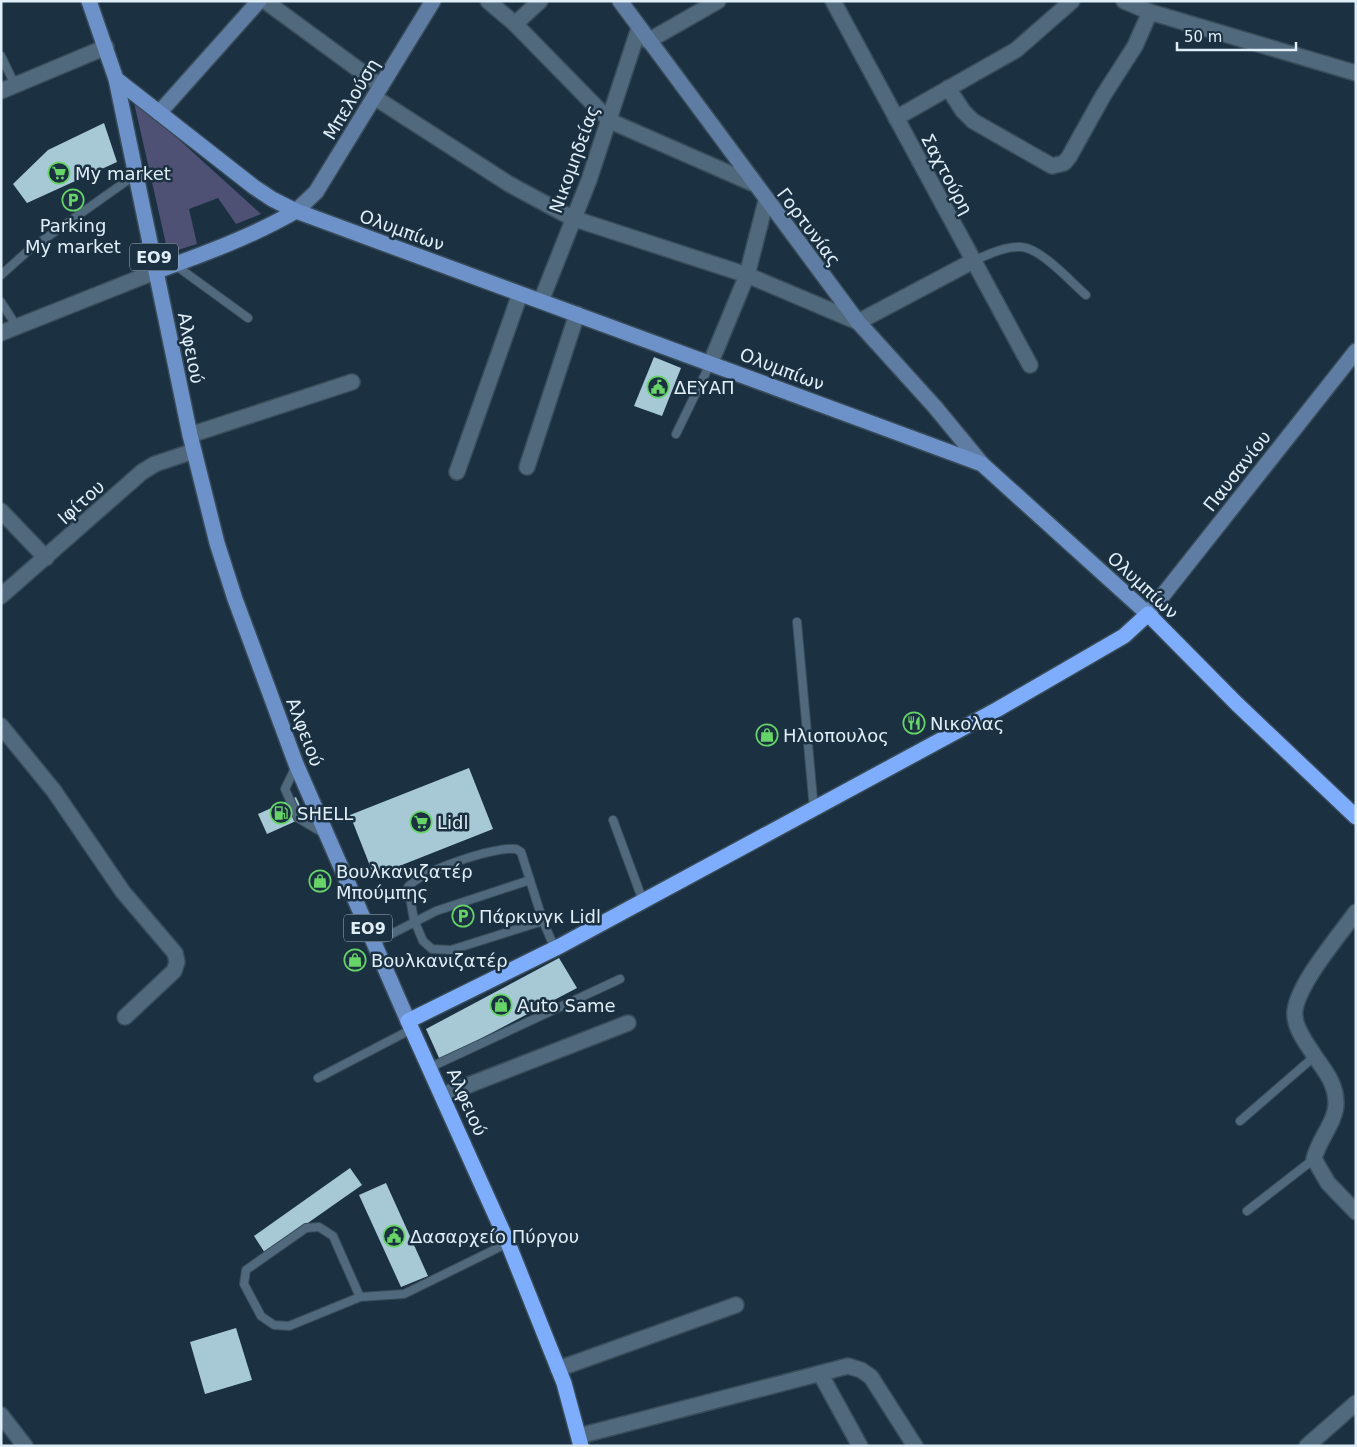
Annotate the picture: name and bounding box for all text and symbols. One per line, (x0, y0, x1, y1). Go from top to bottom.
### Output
scale bar (1177, 20, 1296, 52)
text: 50 m (1184, 28, 1222, 46)
street label: Μπελούση (319, 55, 383, 143)
street label: Νικομηδείας (545, 102, 603, 216)
street label: Σαχτούρη (917, 130, 977, 218)
supermarket icon: My market (47, 161, 71, 185)
place label: My market (75, 163, 171, 184)
street label: Γορτυνίας (773, 184, 845, 270)
parking icon: Parking My market (61, 188, 85, 212)
street label: Ολυμπίων (357, 205, 447, 255)
place label: Parking My market (25, 215, 121, 257)
road number: ΕΟ9 (130, 243, 178, 270)
street label: Αλφειού (174, 311, 208, 385)
street label: Ολυμπίων (737, 343, 827, 395)
public building icon: ΔΕΥΑΠ (646, 375, 670, 399)
place label: ΔΕΥΑΠ (674, 377, 735, 398)
street label: Παυσανίου (1199, 426, 1275, 516)
street label: Ιφίτου (53, 476, 109, 528)
street label: Ολυμπίων (1103, 547, 1183, 623)
street label: Αλφειού (282, 695, 328, 769)
restaurant icon: Νικολας (902, 711, 926, 735)
place label: Νικολας (930, 713, 1004, 734)
shop icon: Ηλιοπουλος (755, 723, 779, 747)
place label: Ηλιοπουλος (783, 725, 889, 746)
fuel station icon: SHELL (269, 801, 293, 825)
place label: SHELL (297, 803, 353, 824)
supermarket icon: Lidl (409, 810, 433, 834)
place label: Lidl (437, 812, 468, 833)
place label: Βουλκανιζατέρ Μπούμπης (336, 861, 473, 903)
shop icon: Βουλκανιζατέρ Μπούμπης (308, 869, 332, 893)
parking icon: Πάρκινγκ Lidl (451, 904, 475, 928)
place label: Πάρκινγκ Lidl (479, 906, 601, 927)
road number: ΕΟ9 (344, 914, 392, 941)
shop icon: Βουλκανιζατέρ (343, 948, 367, 972)
place label: Βουλκανιζατέρ (371, 950, 508, 971)
shop icon: Auto Same (489, 993, 513, 1017)
place label: Auto Same (517, 995, 616, 1016)
street label: Αλφειού (443, 1065, 491, 1139)
public building icon: Δασαρχείο Πύργου (382, 1224, 406, 1248)
place label: Δασαρχείο Πύργου (410, 1226, 579, 1247)

